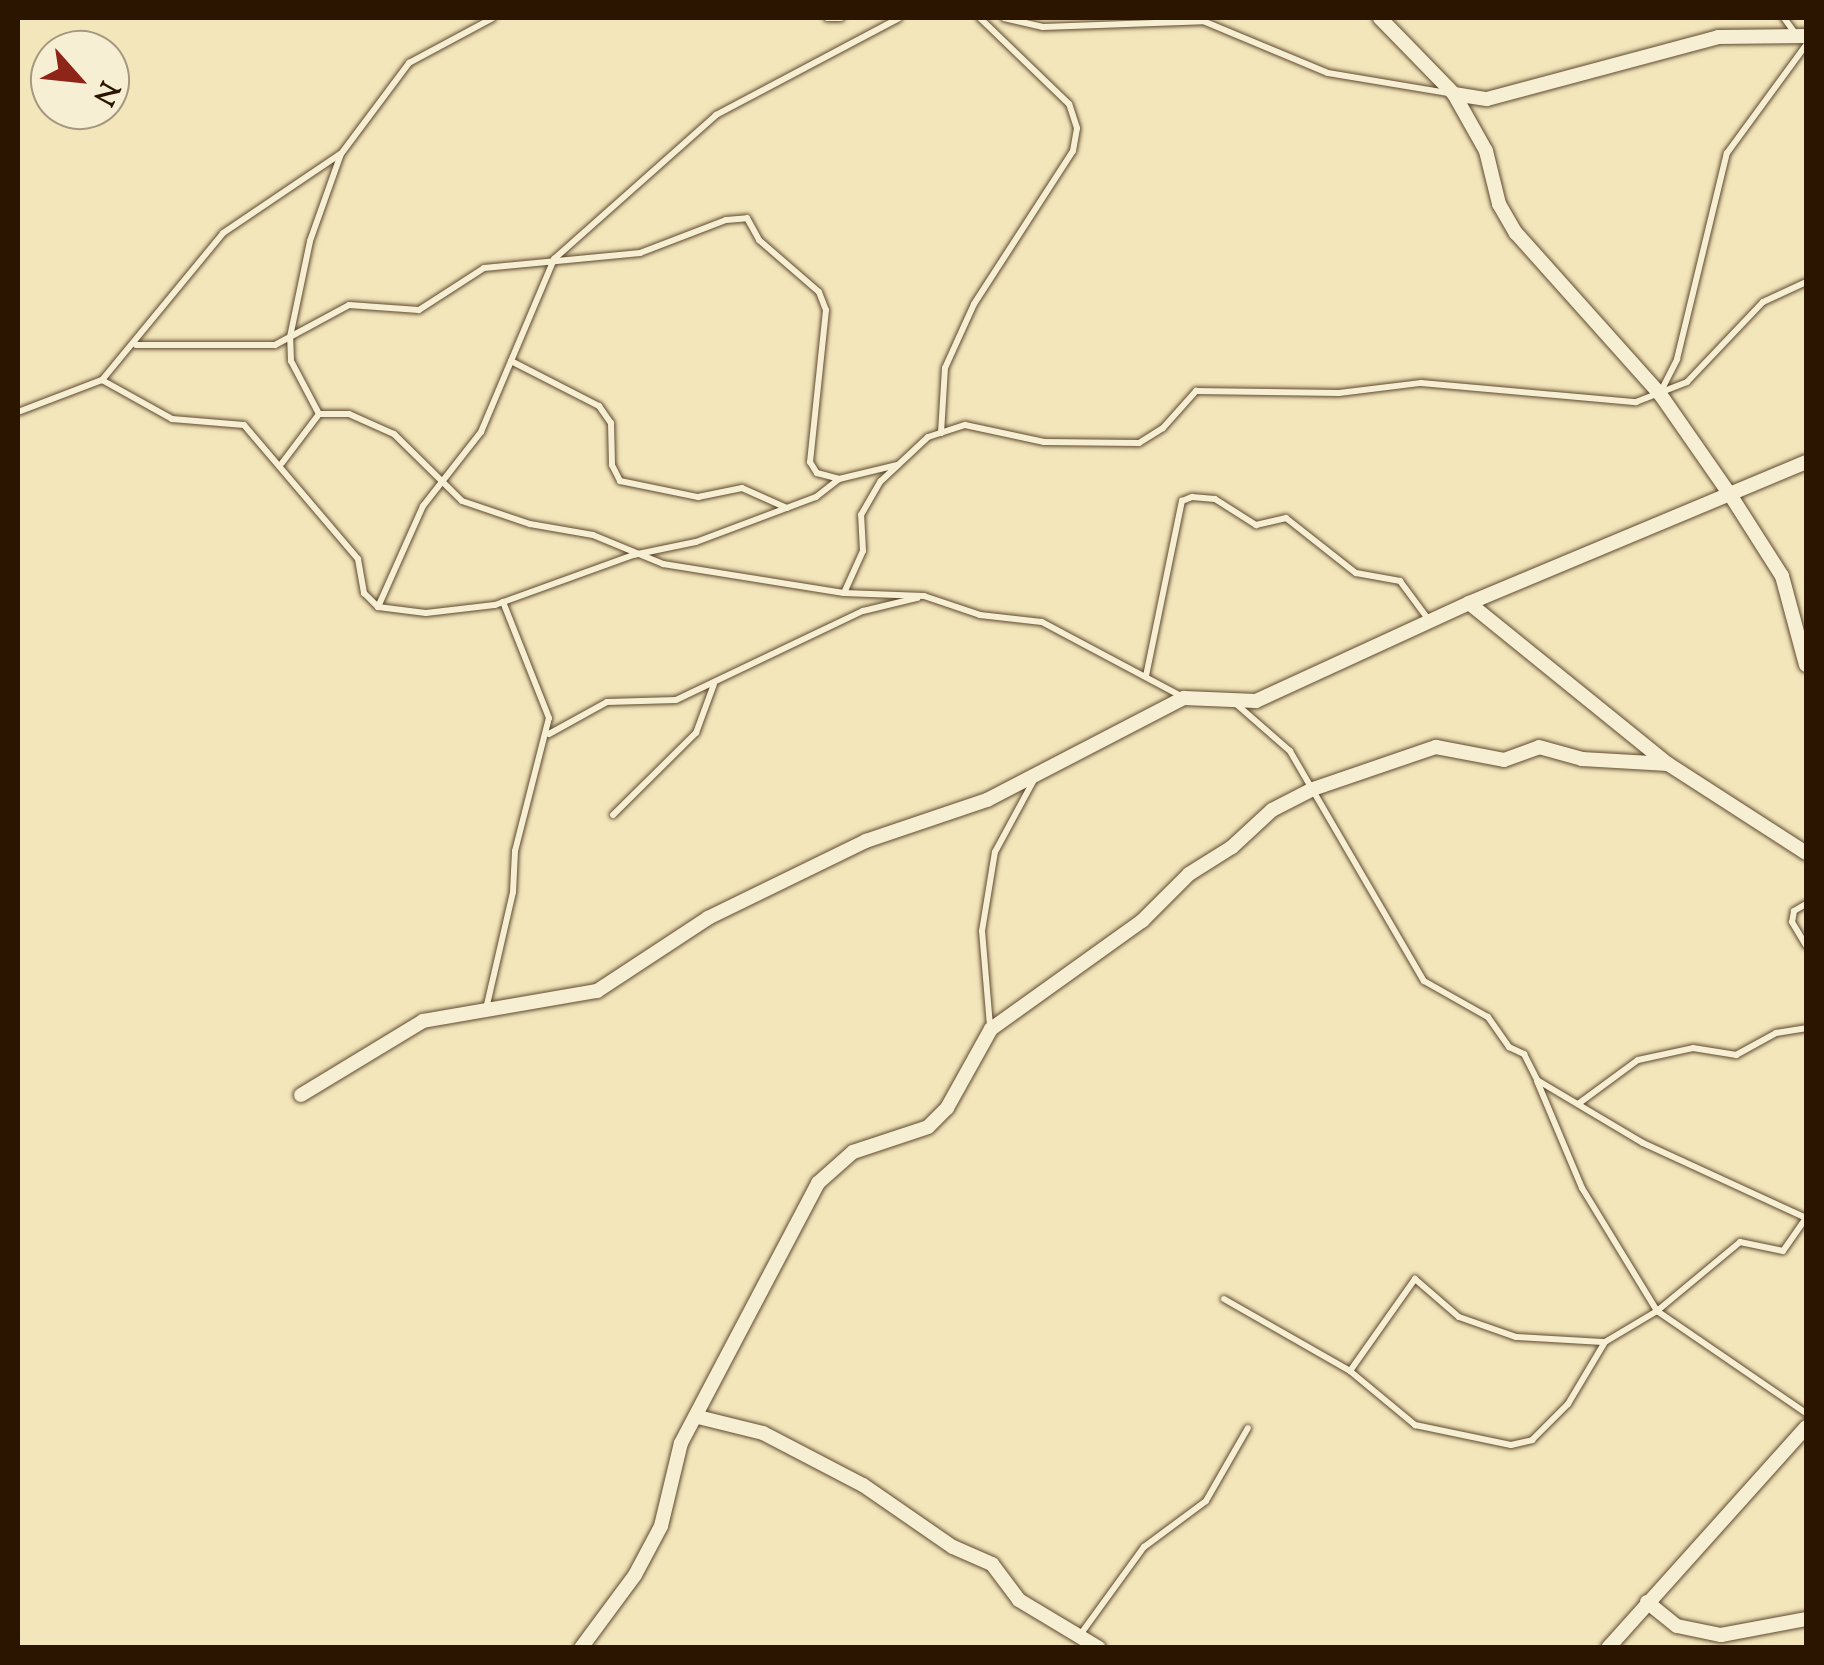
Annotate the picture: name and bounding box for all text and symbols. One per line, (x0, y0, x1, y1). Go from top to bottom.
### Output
north arrow (30, 30, 130, 130)
text: N (82, 74, 128, 112)

